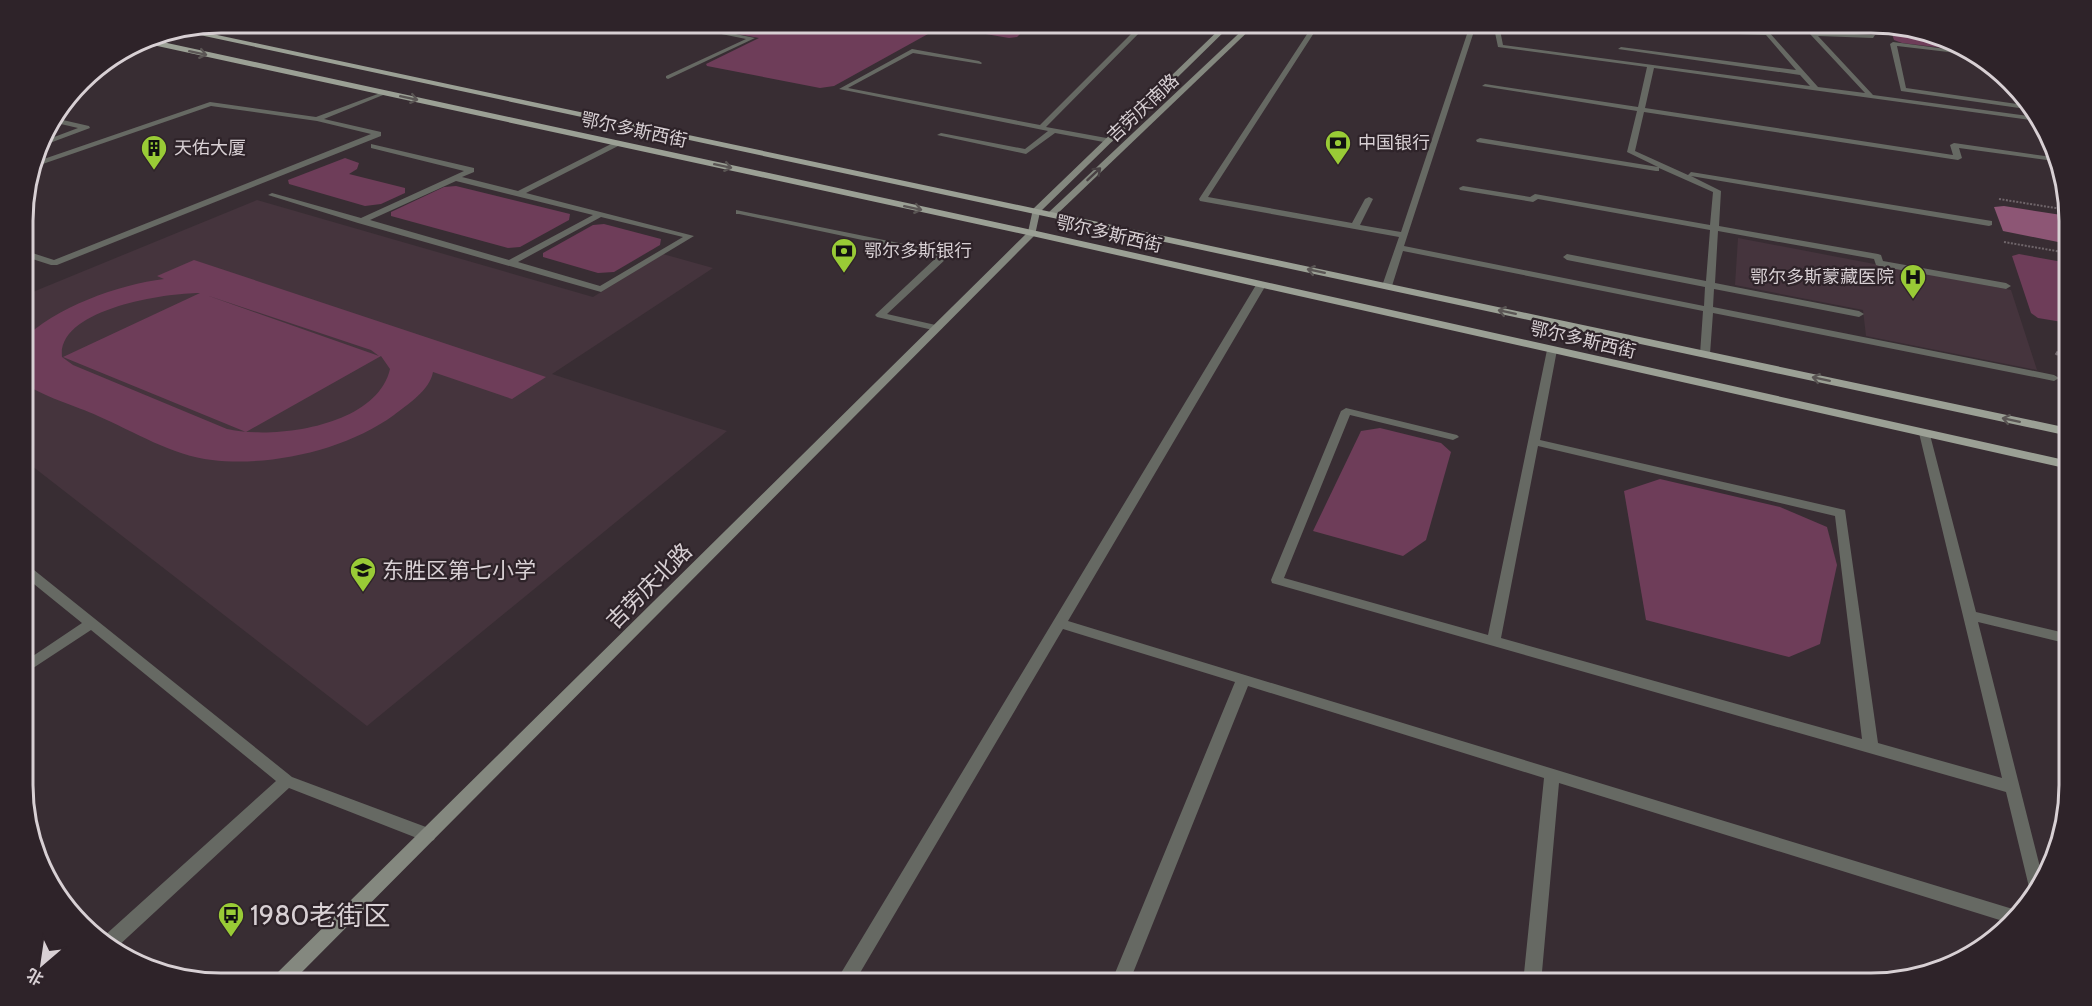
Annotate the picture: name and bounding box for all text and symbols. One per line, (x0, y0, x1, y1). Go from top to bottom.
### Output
one-way arrow (188, 47, 207, 59)
street label: 吉劳庆南路 (1103, 69, 1183, 147)
one-way arrow (399, 93, 418, 105)
street label: 鄂尔多斯西街 (579, 108, 689, 152)
bank icon: 中国银行 (1323, 128, 1353, 166)
place label: 中国银行 (1358, 132, 1430, 154)
building icon: 天佑大厦 (139, 133, 169, 171)
place label: 天佑大厦 (174, 137, 246, 159)
one-way arrow (713, 161, 732, 173)
one-way arrow (1086, 167, 1101, 182)
one-way arrow (904, 202, 923, 214)
street label: 鄂尔多斯西街 (1054, 211, 1164, 257)
bank icon: 鄂尔多斯银行 (829, 236, 859, 274)
place label: 鄂尔多斯银行 (864, 240, 972, 262)
hospital icon: 鄂尔多斯蒙藏医院 (1898, 262, 1928, 300)
one-way arrow (1307, 265, 1326, 277)
place label: 鄂尔多斯蒙藏医院 (1750, 266, 1894, 288)
one-way arrow (1497, 306, 1517, 317)
street label: 鄂尔多斯西街 (1528, 317, 1638, 363)
one-way arrow (1811, 373, 1831, 384)
one-way arrow (2002, 414, 2022, 425)
street label: 吉劳庆北路 (601, 538, 697, 634)
school or university icon: 东胜区第七小学 (348, 555, 378, 593)
place label: 东胜区第七小学 (382, 557, 536, 584)
place label: 1980老街区 (250, 899, 390, 932)
bus stop icon: 1980老街区 (216, 900, 246, 938)
north arrow (12, 934, 72, 994)
text: 北 (23, 964, 47, 989)

